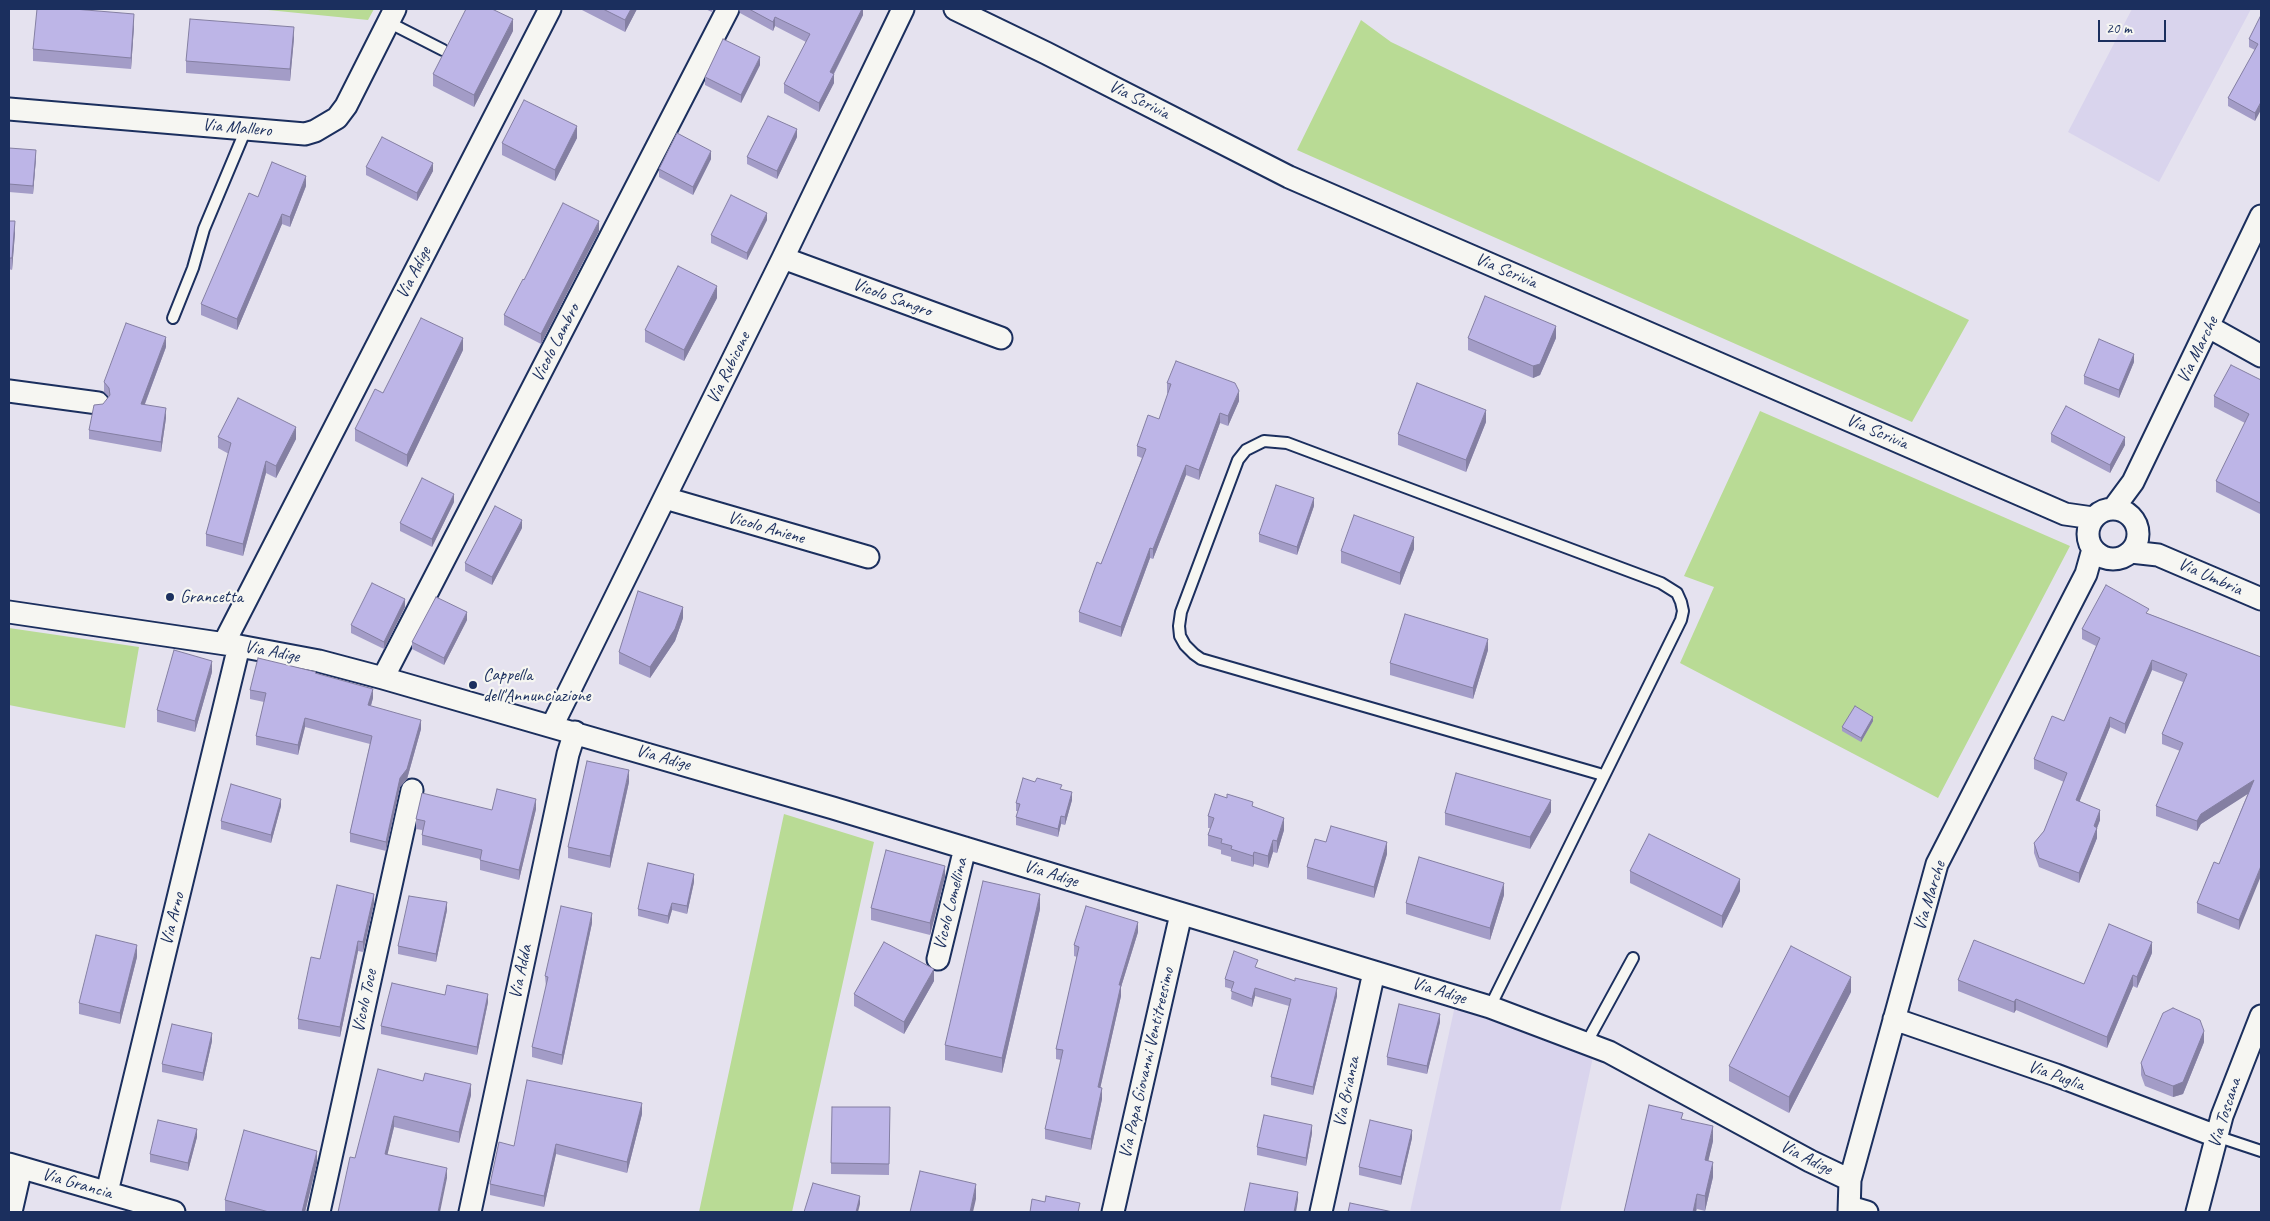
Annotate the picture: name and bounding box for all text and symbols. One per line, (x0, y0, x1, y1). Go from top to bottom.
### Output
scale bar (2100, 10, 2168, 42)
text: 20 m (2106, 19, 2132, 38)
street label: Via Scrivia (1105, 76, 1173, 124)
street label: Via Mallero (202, 114, 272, 142)
street label: Via Adige (392, 243, 436, 303)
street label: Via Scrivia (1472, 248, 1540, 294)
street label: Vicolo Sangro (850, 274, 934, 322)
street label: Vicolo Lambro (527, 300, 585, 386)
street label: Via Marche (2173, 313, 2223, 387)
street label: Via Rubicone (702, 329, 756, 407)
street label: Via Scrivia (1843, 409, 1911, 455)
street label: Vicolo Aniene (725, 507, 807, 549)
street label: Via Umbria (2175, 553, 2245, 601)
place label: Grancetta (180, 586, 243, 608)
marker: Grancetta (164, 591, 176, 603)
street label: Via Adige (243, 636, 301, 668)
place label: Cappella dell'Annunciazione (483, 664, 590, 706)
marker: Cappella dell'Annunciazione (467, 679, 479, 691)
street label: Via Adige (633, 740, 693, 776)
street label: Vicolo Lomellina (929, 856, 973, 952)
street label: Via Adige (1021, 856, 1081, 892)
street label: Via Marche (1909, 859, 1951, 933)
street label: Via Arno (156, 890, 190, 948)
street label: Via Adda (505, 943, 537, 1001)
street label: Via Papa Giovanni Ventitreesimo (1115, 965, 1179, 1161)
street label: Vicolo Toce (348, 968, 382, 1034)
street label: Via Adige (1409, 973, 1469, 1009)
street label: Via Brianza (1329, 1055, 1365, 1129)
street label: Via Puglia (2025, 1056, 2087, 1096)
street label: Via Toscana (2204, 1075, 2246, 1151)
street label: Via Adige (1776, 1136, 1836, 1180)
street label: Via Grancia (39, 1164, 115, 1204)

